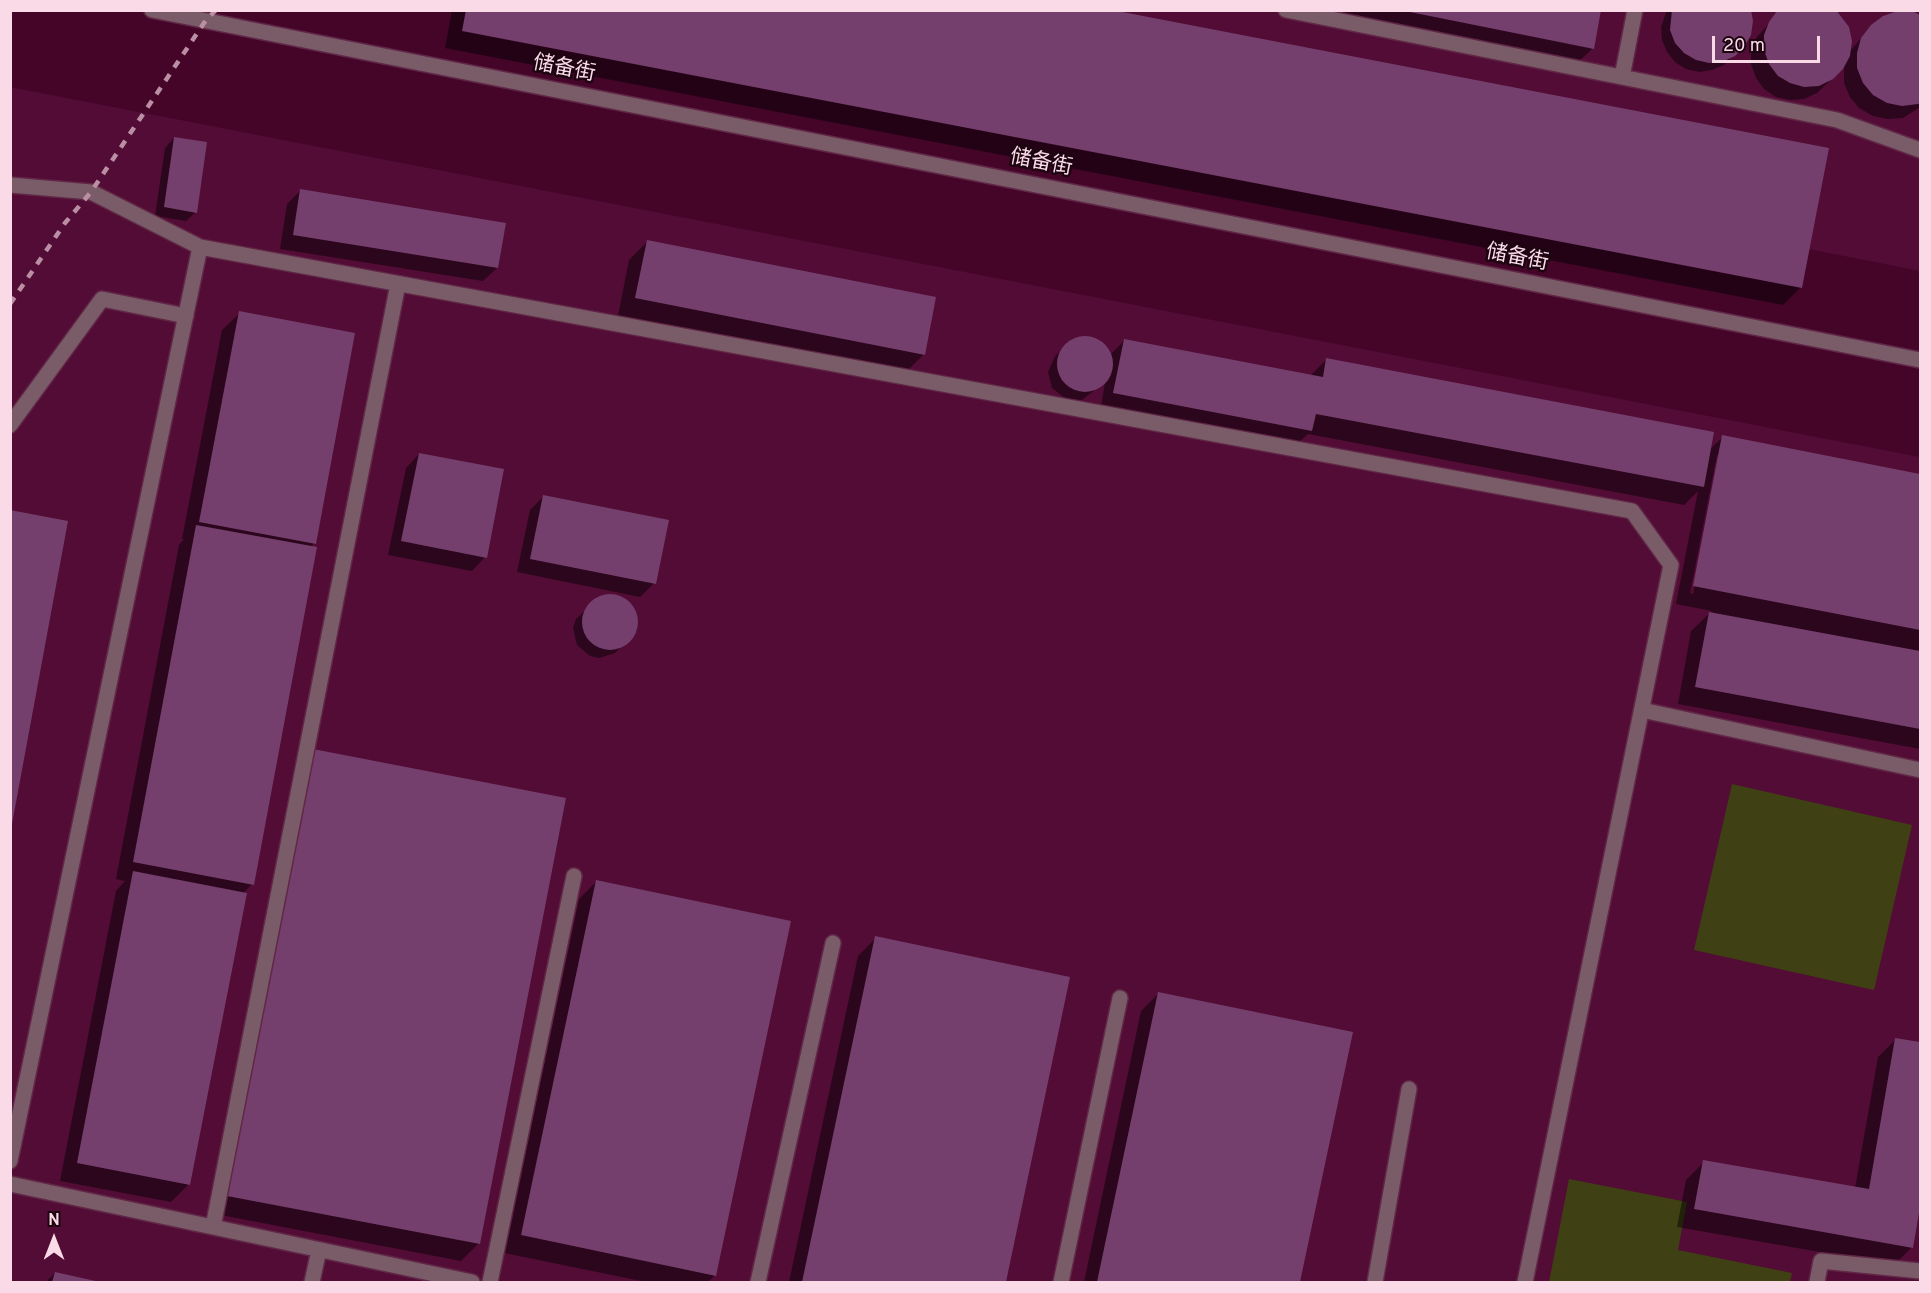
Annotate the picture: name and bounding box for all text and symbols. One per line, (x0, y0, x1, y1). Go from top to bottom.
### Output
scale bar (1715, 24, 1823, 62)
text: 20 m (1723, 35, 1765, 58)
street label: 储备街 (531, 52, 597, 88)
street label: 储备街 (1008, 146, 1074, 182)
street label: 储备街 (1484, 241, 1550, 277)
north arrow (24, 1209, 84, 1269)
text: N (48, 1211, 60, 1231)

